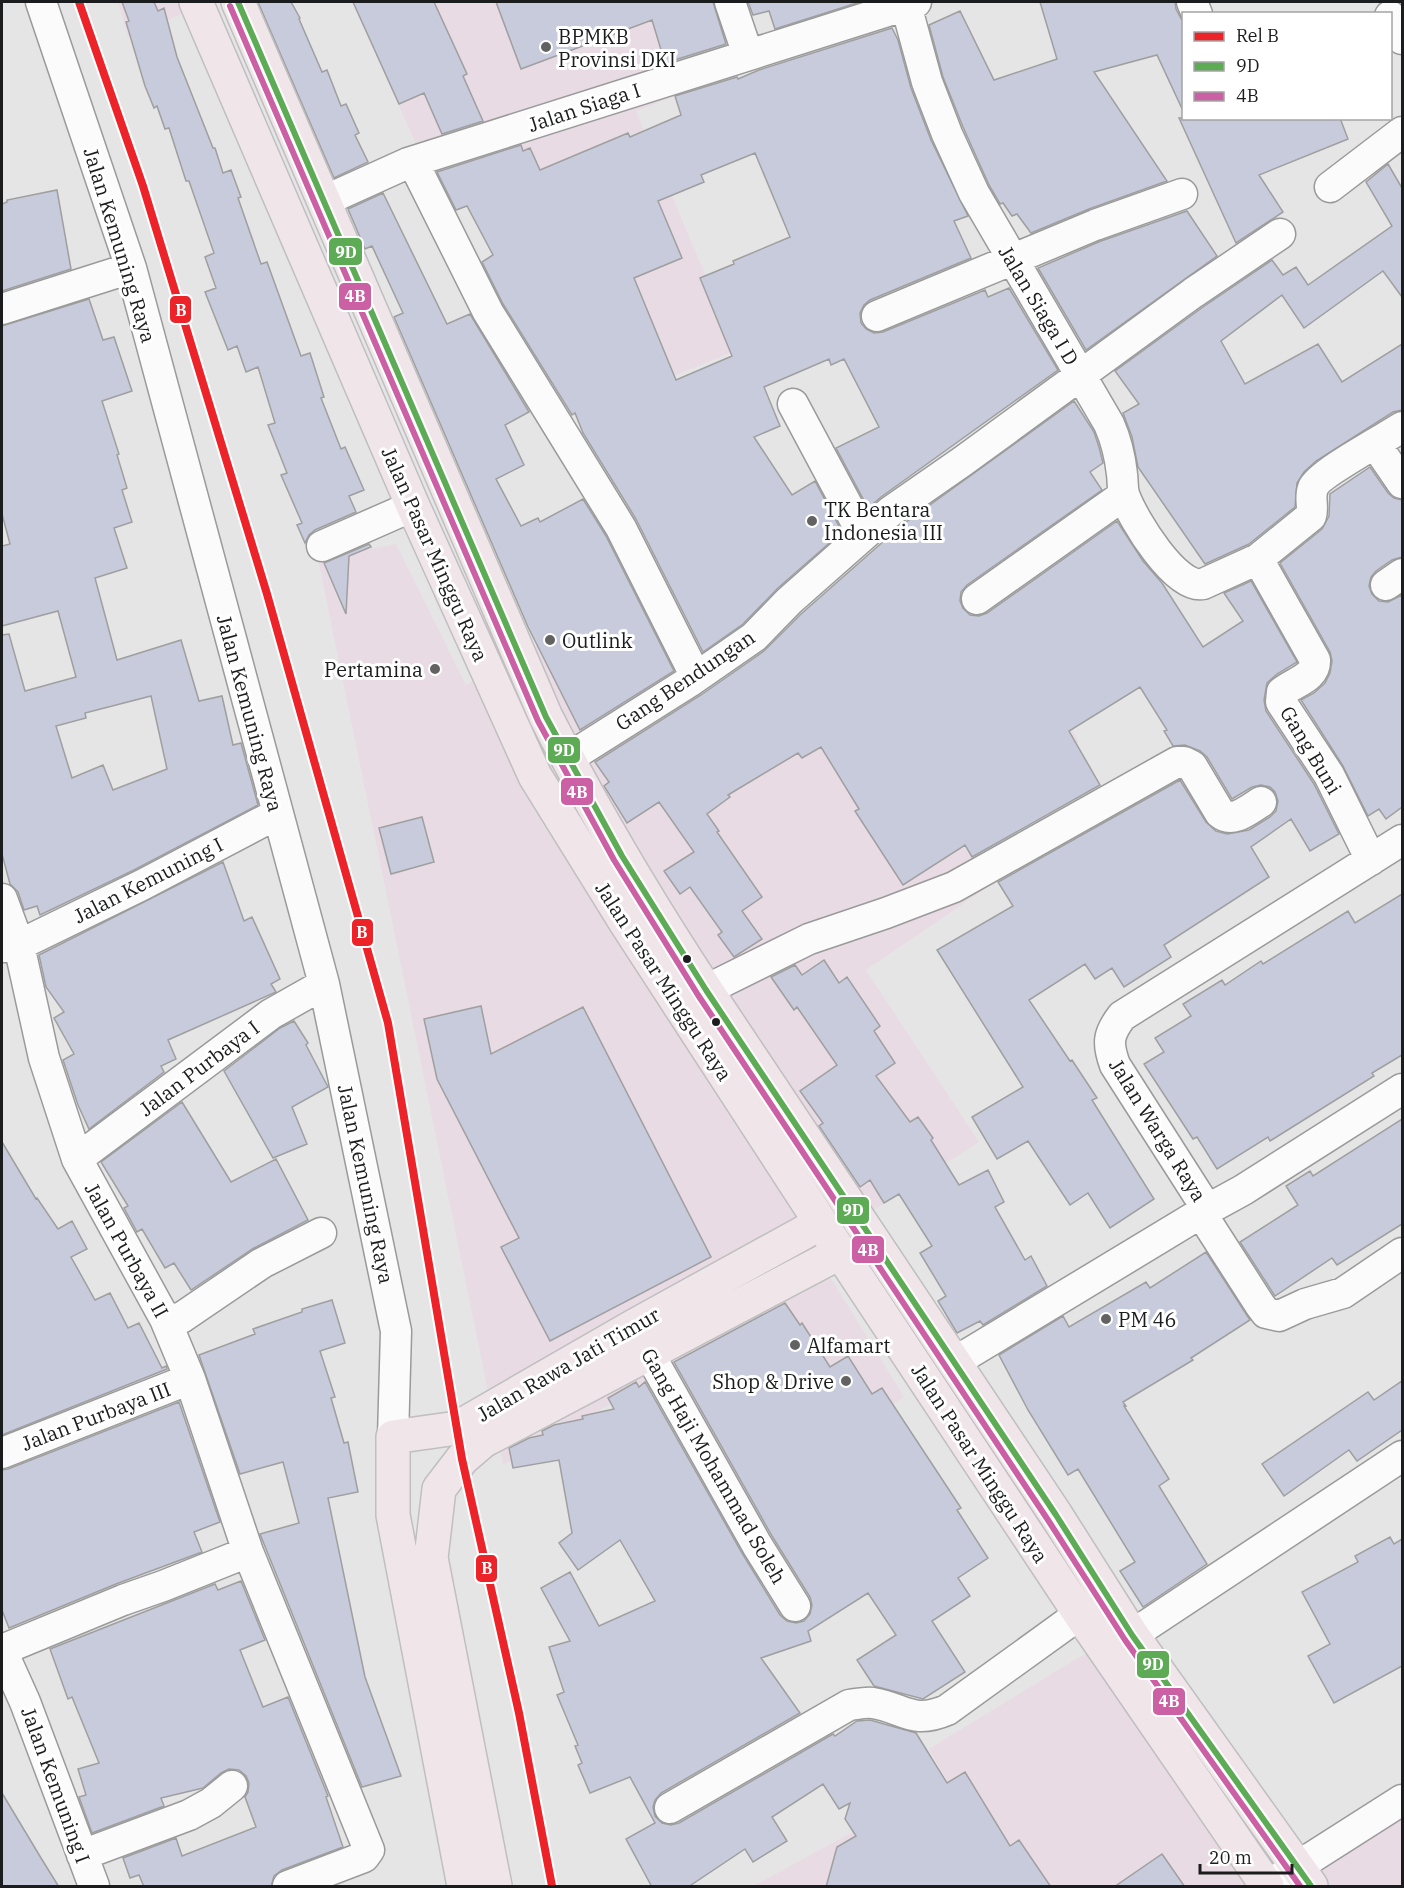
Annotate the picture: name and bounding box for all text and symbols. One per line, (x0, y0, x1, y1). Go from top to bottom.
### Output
legend (1182, 12, 1392, 120)
place label: BPMKB Provinsi DKI (558, 23, 676, 73)
text: Rel B (1236, 24, 1279, 47)
marker: BPMKB Provinsi DKI (539, 40, 553, 54)
text: 9D (1236, 54, 1260, 77)
street label: Jalan Siaga I (524, 76, 644, 138)
text: 4B (1236, 84, 1259, 107)
street label: Jalan Kemuning Raya (77, 144, 163, 346)
line badge: 9D (328, 237, 363, 266)
street label: Jalan Siaga I D (993, 240, 1085, 370)
text: 9D (335, 242, 357, 262)
line badge: 4B (338, 282, 372, 311)
text: 4B (345, 286, 365, 306)
line badge: B (169, 295, 192, 324)
text: B (175, 300, 187, 320)
street label: Jalan Pasar Minggu Raya (375, 442, 495, 666)
place label: TK Bentara Indonesia III (824, 496, 943, 546)
marker: TK Bentara Indonesia III (805, 514, 819, 528)
street label: Jalan Kemuning Raya (211, 611, 289, 815)
street label: Gang Bendungan (610, 623, 760, 737)
place label: Outlink (562, 627, 633, 654)
marker: Outlink (543, 633, 557, 647)
place label: Pertamina (324, 656, 423, 683)
marker: Pertamina (428, 662, 442, 676)
street label: Gang Buni (1274, 701, 1348, 799)
line badge: 9D (547, 736, 581, 764)
text: 9D (553, 740, 575, 760)
line badge: 4B (560, 777, 594, 806)
text: 4B (567, 782, 587, 802)
street label: Jalan Kemuning I (69, 831, 227, 929)
street label: Jalan Pasar Minggu Raya (589, 876, 739, 1086)
line badge: B (351, 918, 374, 947)
text: B (356, 922, 368, 942)
unlabelled marker (681, 953, 693, 965)
street label: Jalan Purbaya I (133, 1014, 265, 1122)
unlabelled marker (710, 1016, 722, 1028)
street label: Jalan Warga Raya (1103, 1053, 1213, 1207)
street label: Jalan Kemuning Raya (332, 1082, 400, 1286)
street label: Jalan Purbaya II (79, 1178, 175, 1322)
line badge: 9D (836, 1196, 870, 1225)
text: 9D (842, 1200, 864, 1220)
line badge: 4B (851, 1235, 885, 1264)
text: 4B (858, 1240, 878, 1260)
street label: Jalan Rawa Jati Timur (472, 1301, 664, 1427)
place label: PM 46 (1118, 1306, 1177, 1333)
marker: PM 46 (1099, 1312, 1113, 1326)
place label: Alfamart (807, 1332, 890, 1359)
marker: Alfamart (788, 1338, 802, 1352)
street label: Gang Haji Mohammad Soleh (635, 1343, 793, 1589)
street label: Jalan Pasar Minggu Raya (905, 1358, 1055, 1568)
place label: Shop & Drive (712, 1368, 834, 1395)
marker: Shop & Drive (839, 1374, 853, 1388)
street label: Jalan Purbaya III (18, 1375, 174, 1457)
line badge: B (475, 1554, 498, 1583)
text: B (481, 1558, 493, 1578)
line badge: 9D (1136, 1650, 1170, 1679)
text: 9D (1142, 1654, 1164, 1674)
line badge: 4B (1152, 1687, 1186, 1716)
text: 4B (1159, 1691, 1179, 1711)
street label: Jalan Kemuning I (15, 1703, 97, 1867)
scale bar (1200, 1837, 1292, 1875)
text: 20 m (1209, 1846, 1252, 1869)

